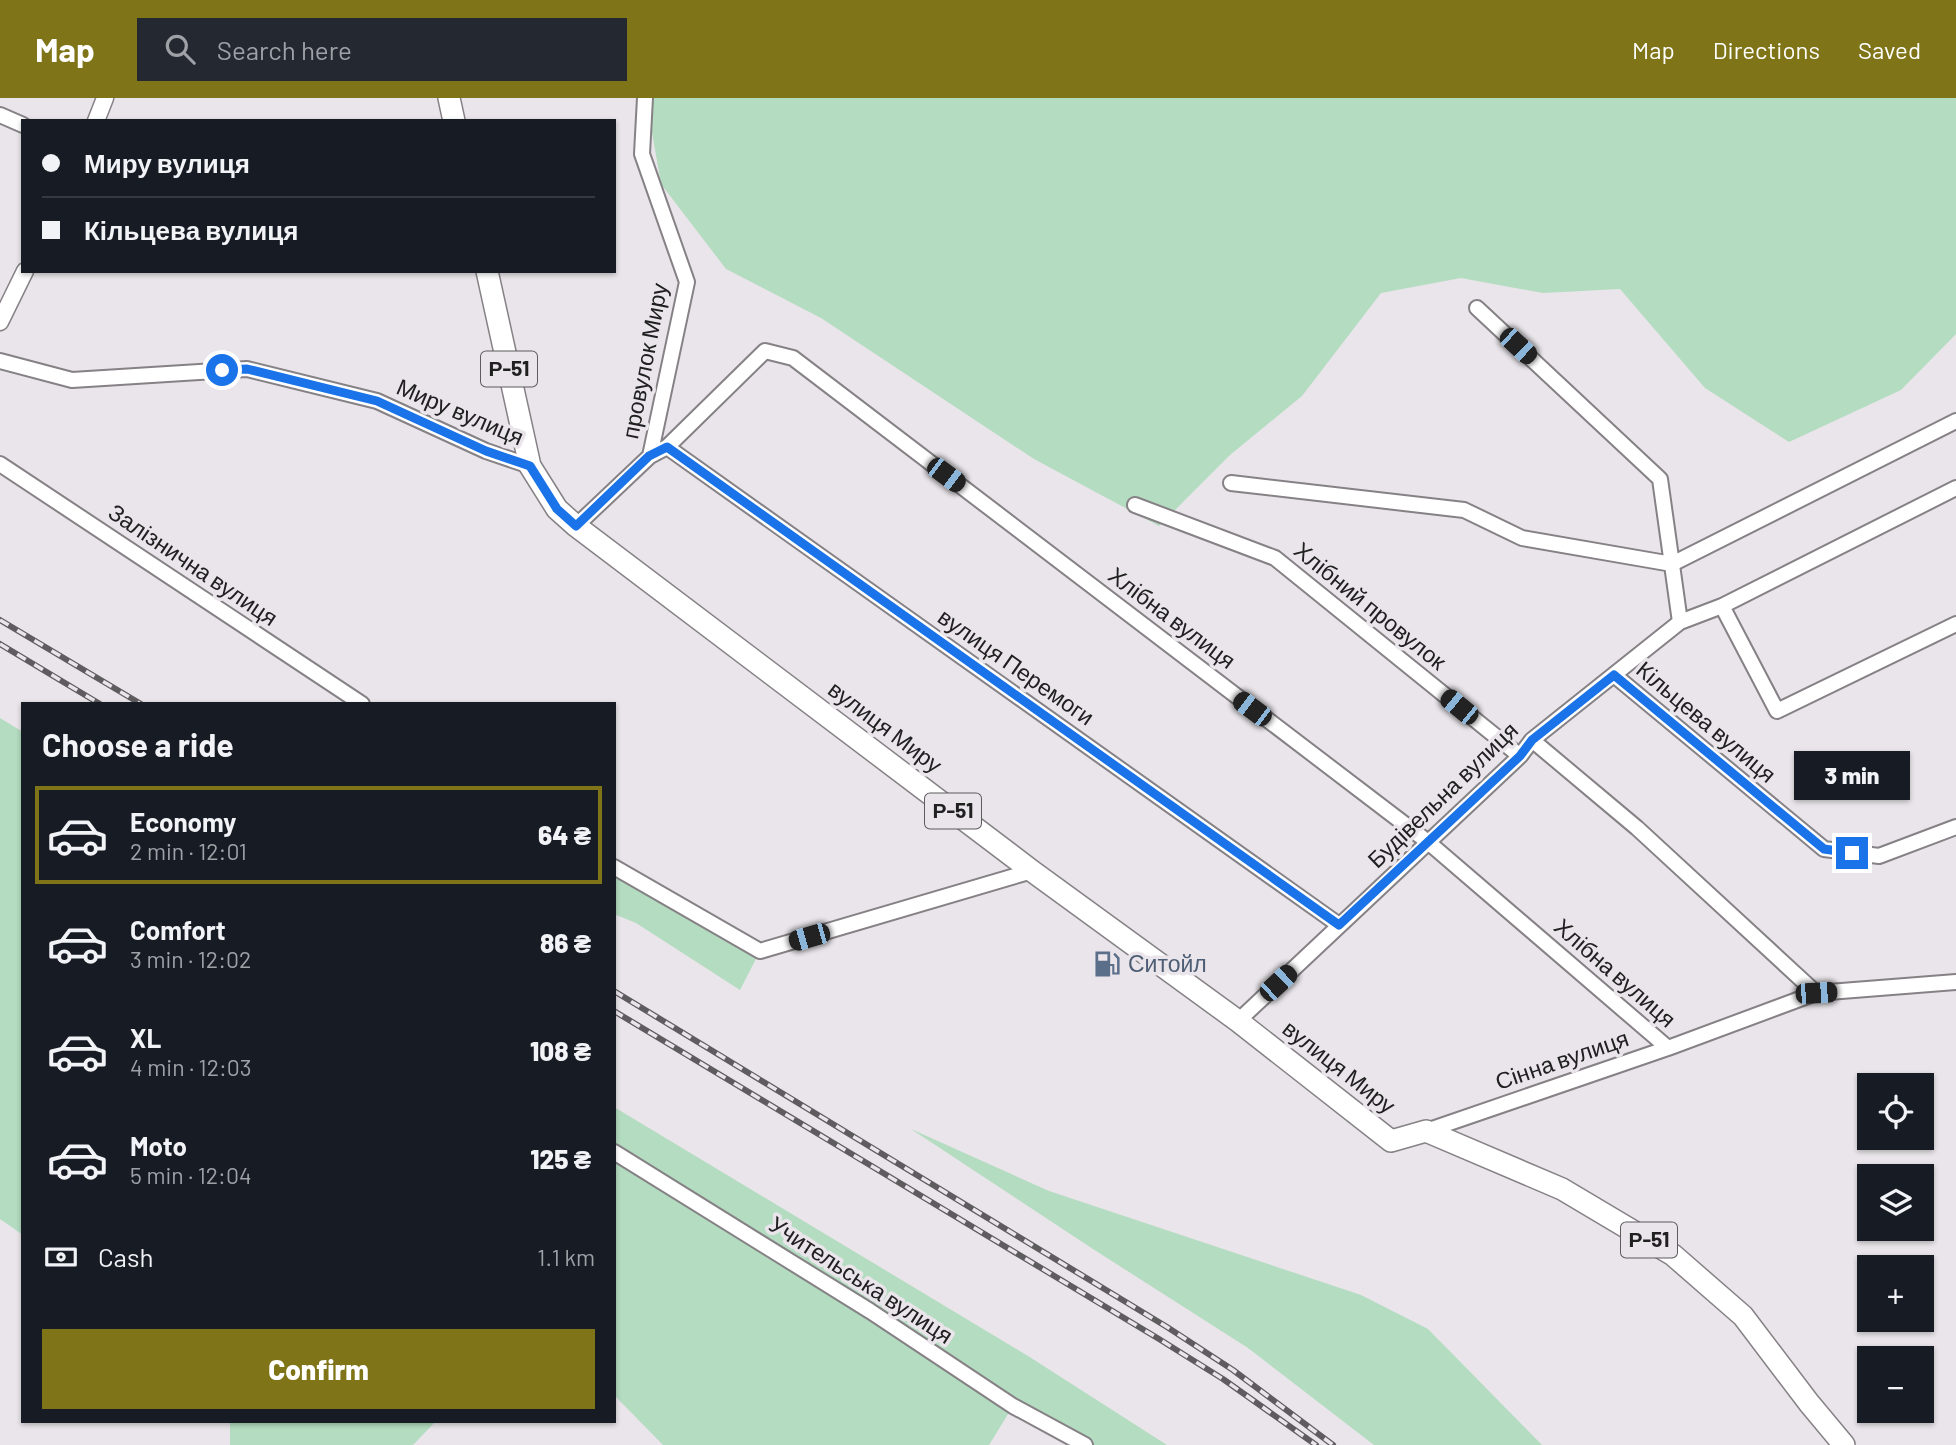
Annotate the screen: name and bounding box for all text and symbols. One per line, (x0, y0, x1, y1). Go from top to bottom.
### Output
search box (137, 18, 627, 81)
text: Map (35, 29, 95, 69)
icon: search (161, 30, 199, 68)
text: Search here (217, 34, 352, 65)
text: Map (1632, 35, 1675, 64)
text: Directions (1713, 35, 1820, 64)
text: Saved (1858, 35, 1921, 64)
text: Миру вулиця (84, 147, 250, 178)
text: Кільцева вулиця (84, 214, 298, 245)
street label: провулок Миру (615, 280, 673, 441)
car (1496, 324, 1541, 368)
road number: Р-51 (481, 352, 537, 386)
route start (206, 354, 238, 386)
street label: Миру вулиця (393, 372, 528, 450)
car (923, 454, 970, 496)
street label: Залізнична вулиця (104, 497, 283, 631)
street label: Хлібний провулок (1289, 535, 1453, 676)
street label: Хлібна вулиця (1104, 560, 1242, 674)
street label: вулиця Перемоги (933, 602, 1100, 730)
street label: Кільцева вулиця (1631, 655, 1782, 788)
street label: вулиця Миру (823, 674, 948, 778)
car (1437, 686, 1482, 728)
car (1229, 688, 1276, 730)
street label: Будівельна вулиця (1361, 715, 1523, 873)
text: Choose a ride (42, 725, 234, 763)
callout: 3 min (1794, 752, 1910, 800)
text: 3 min (1824, 761, 1880, 789)
road number: Р-51 (925, 794, 981, 828)
icon: car (46, 804, 109, 867)
text: Economy (130, 806, 236, 837)
text: 64 ₴ (538, 819, 591, 850)
text: 2 min · 12:01 (130, 837, 247, 865)
route end (1836, 837, 1868, 869)
icon: car (46, 912, 109, 975)
street label: Хлібна вулиця (1549, 912, 1682, 1033)
text: Comfort (130, 914, 226, 945)
car (786, 921, 833, 953)
text: 86 ₴ (540, 927, 591, 958)
text: 3 min · 12:02 (130, 945, 251, 973)
fuel station icon: Ситойл (1092, 949, 1122, 979)
place label: Ситойл (1128, 949, 1207, 977)
car (1256, 961, 1301, 1005)
car (1795, 981, 1838, 1005)
street label: вулиця Миру (1278, 1014, 1402, 1119)
icon: car (46, 1020, 109, 1083)
text: XL (130, 1022, 161, 1053)
street label: Сінна вулиця (1491, 1023, 1632, 1095)
text: 108 ₴ (530, 1035, 591, 1066)
text: 4 min · 12:03 (130, 1053, 252, 1081)
map controls (1857, 1073, 1934, 1423)
button: locate (1857, 1073, 1934, 1150)
icon: car (46, 1128, 109, 1191)
text: Moto (130, 1130, 187, 1161)
text: 125 ₴ (530, 1143, 591, 1174)
text: 5 min · 12:04 (130, 1161, 252, 1189)
button: layers (1857, 1164, 1934, 1241)
street label: Учительська вулиця (765, 1209, 959, 1349)
road number: Р-51 (1621, 1222, 1677, 1258)
icon: cash (42, 1238, 80, 1276)
text: Cash (98, 1241, 153, 1272)
text: 1.1 km (537, 1243, 595, 1271)
button: + (1857, 1255, 1934, 1332)
button: Confirm (42, 1329, 595, 1409)
button: − (1857, 1346, 1934, 1423)

